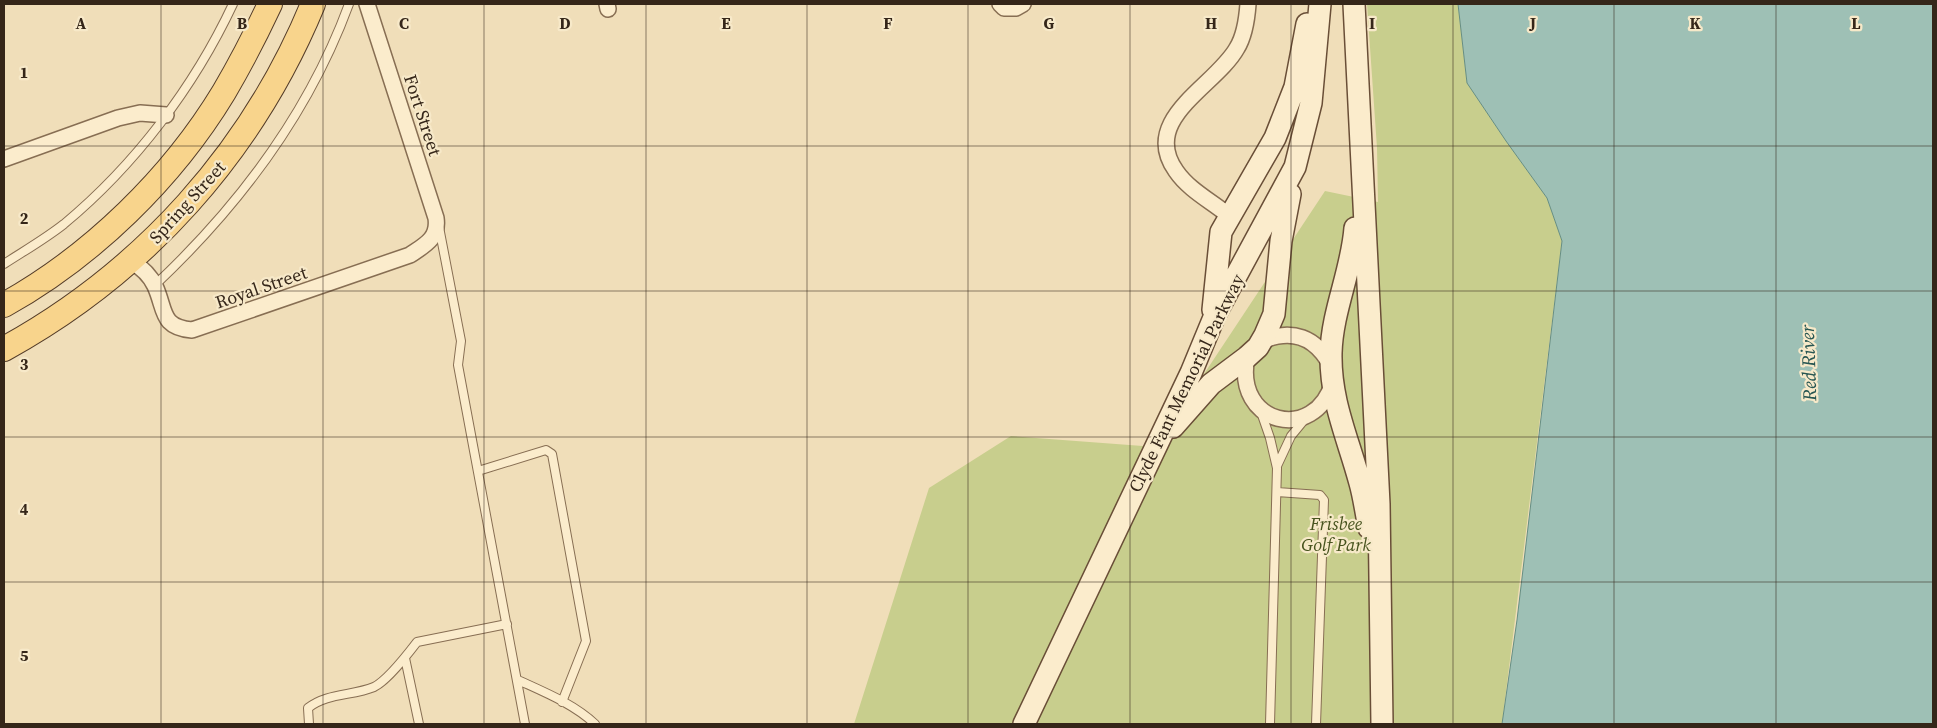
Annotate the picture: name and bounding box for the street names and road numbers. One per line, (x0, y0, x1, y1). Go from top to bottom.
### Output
street label: Fort Street (398, 71, 448, 159)
street label: Spring Street (143, 155, 231, 249)
street label: Royal Street (212, 260, 310, 314)
street label: Clyde Fant Memorial Parkway (1122, 269, 1250, 496)

